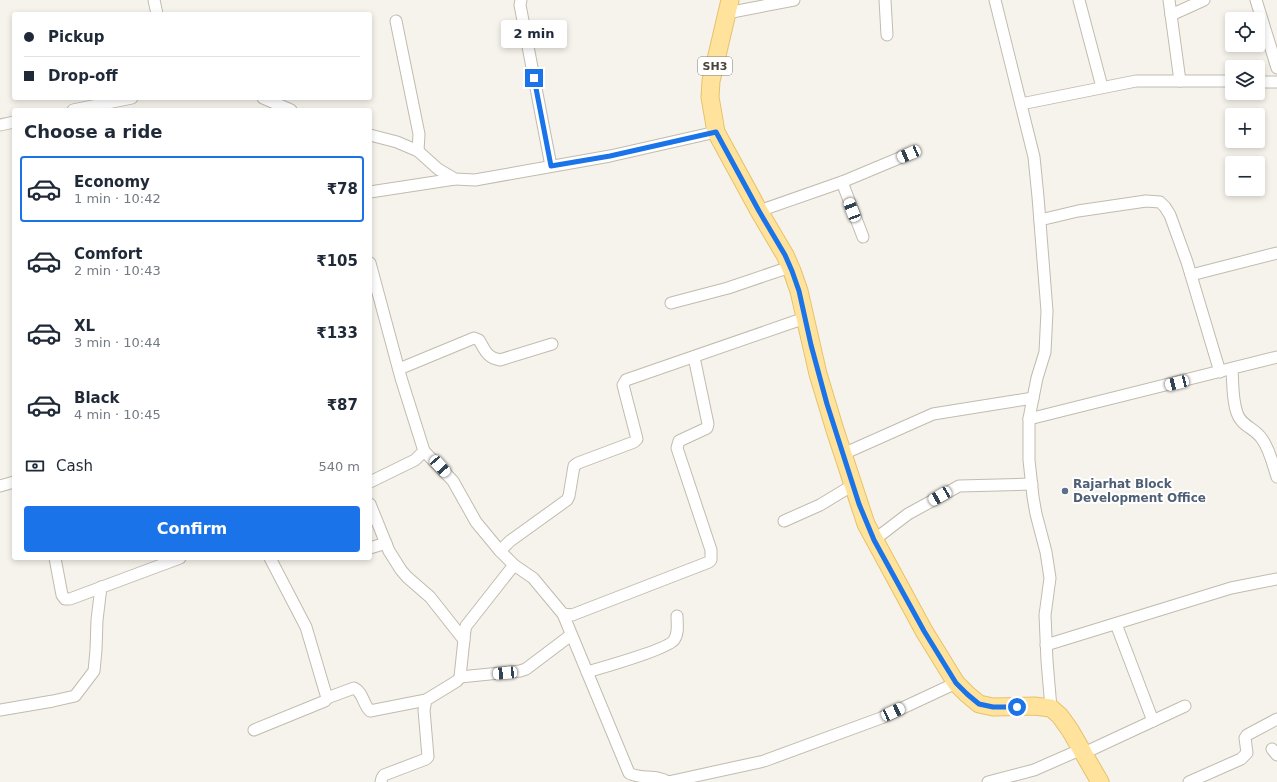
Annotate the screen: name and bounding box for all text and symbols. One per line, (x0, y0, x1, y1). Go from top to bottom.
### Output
map controls (1225, 12, 1265, 196)
button: locate (1225, 12, 1265, 52)
callout: 2 min (501, 20, 567, 48)
text: 2 min (514, 26, 554, 41)
text: Pickup (48, 28, 104, 46)
road number: SH3 (698, 57, 732, 75)
button: layers (1225, 60, 1265, 100)
text: Drop-off (48, 67, 118, 85)
route end (525, 69, 543, 87)
button: + (1225, 108, 1265, 148)
text: Choose a ride (24, 121, 163, 142)
car (896, 144, 922, 164)
button: − (1225, 156, 1265, 196)
icon: car (26, 171, 62, 207)
text: Economy (74, 173, 150, 191)
text: ₹78 (327, 180, 358, 198)
text: 1 min · 10:42 (74, 191, 161, 206)
car (842, 197, 862, 223)
icon: car (26, 243, 62, 279)
text: Comfort (74, 245, 142, 263)
text: ₹105 (316, 252, 358, 270)
text: 2 min · 10:43 (74, 263, 161, 278)
icon: car (26, 315, 62, 351)
text: XL (74, 317, 95, 335)
text: ₹133 (316, 324, 358, 342)
text: 3 min · 10:44 (74, 335, 161, 350)
car (1164, 374, 1190, 392)
icon: car (26, 387, 62, 423)
text: Black (74, 389, 120, 407)
text: ₹87 (327, 396, 358, 414)
text: 4 min · 10:45 (74, 407, 161, 422)
car (428, 453, 452, 479)
icon: cash (24, 455, 46, 477)
text: Cash (56, 457, 93, 475)
text: 540 m (318, 459, 360, 474)
place label: Rajarhat Block Development Office (1073, 477, 1206, 505)
car (927, 485, 953, 507)
marker: Rajarhat Block Development Office (1060, 486, 1070, 496)
button: Confirm (24, 506, 360, 552)
car (493, 666, 517, 680)
route start (1008, 698, 1026, 716)
car (880, 701, 906, 723)

